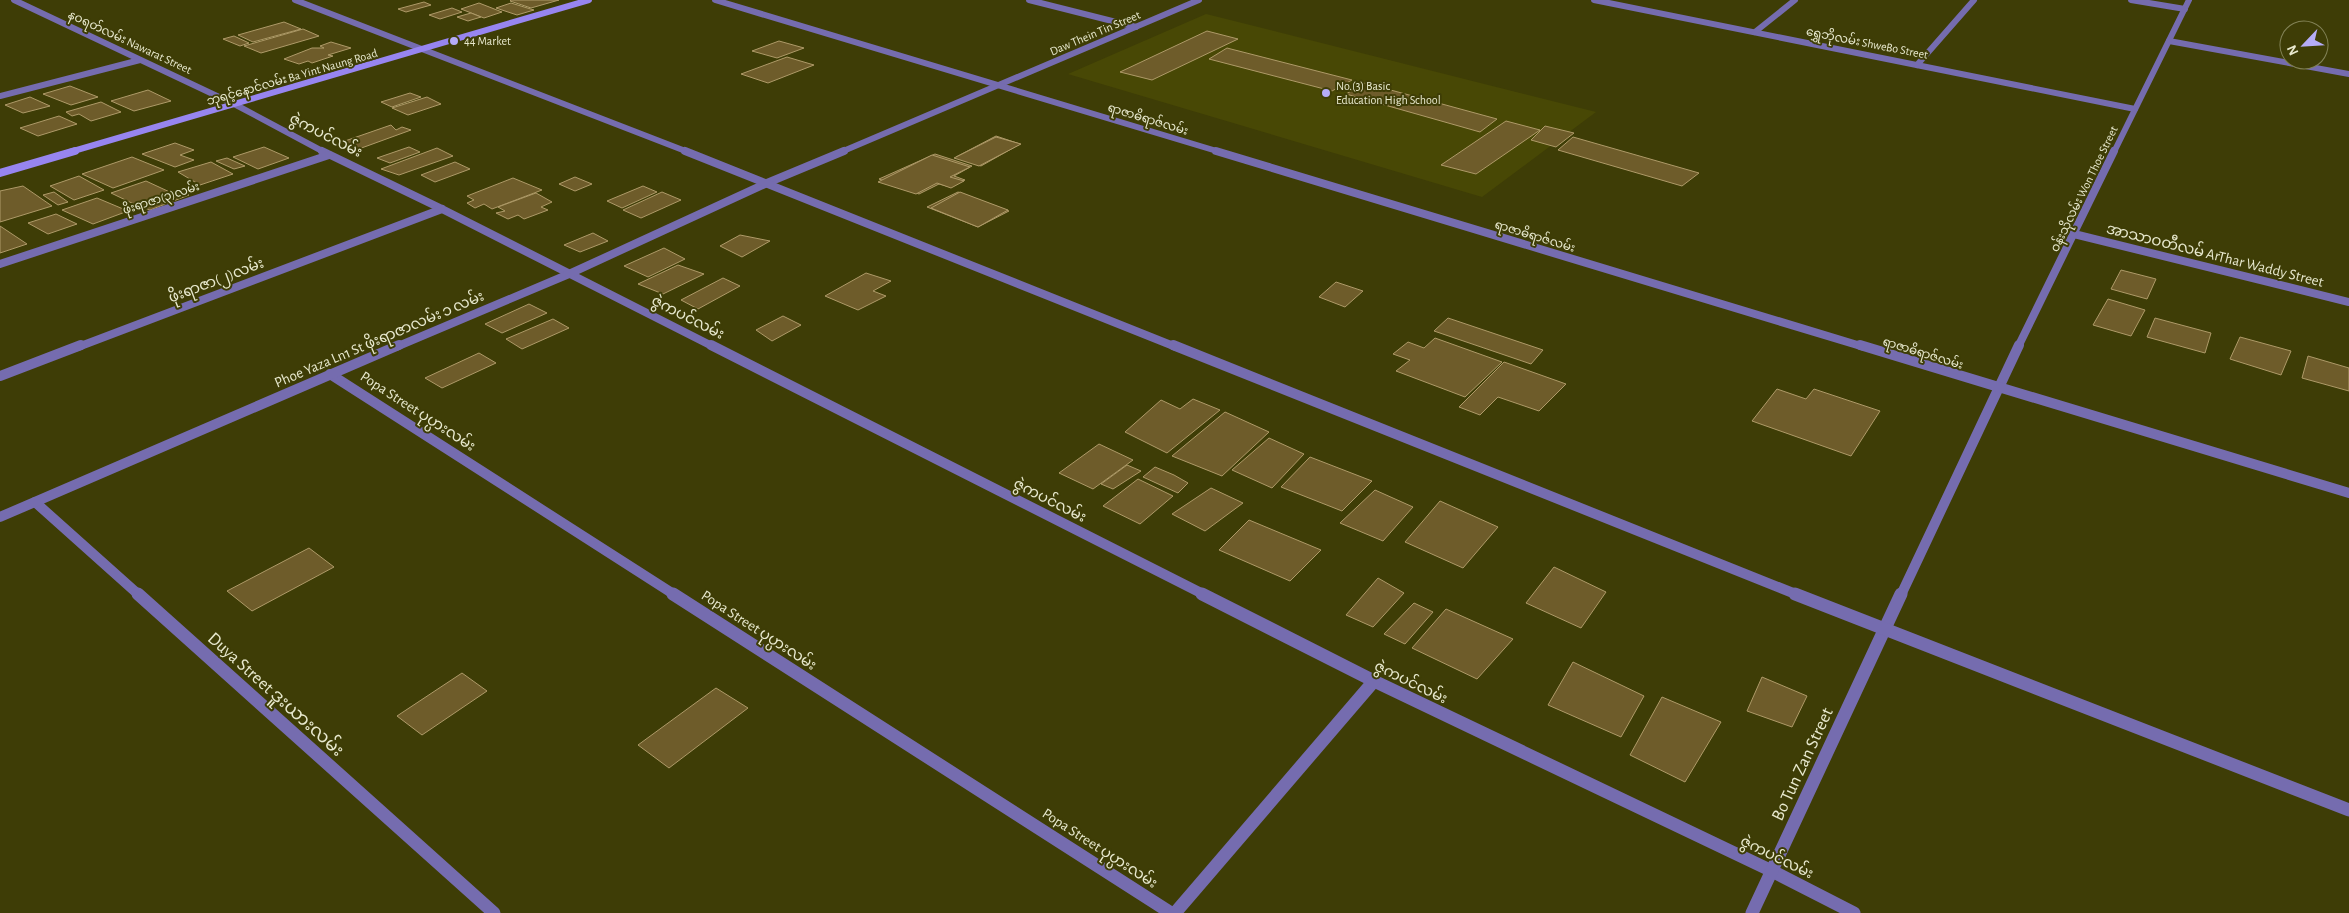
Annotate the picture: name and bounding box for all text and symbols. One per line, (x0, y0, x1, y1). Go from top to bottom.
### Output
street label: နဝရတ်လမ်း Nawarat Street (65, 5, 195, 80)
street label: Daw Thein Tin Street (1048, 8, 1142, 57)
north arrow (2279, 20, 2329, 70)
street label: ရွှေဘိုလမ်း ShweBo Street (1804, 22, 1930, 65)
marker: 44 Market (448, 35, 460, 47)
place label: 44 Market (464, 35, 511, 47)
text: N (2285, 43, 2302, 57)
street label: ဘုရင့်နောင်လမ်း Ba Yint Naung Road (204, 44, 380, 111)
place label: No.(3) Basic Education High School (1336, 80, 1441, 106)
marker: No.(3) Basic Education High School (1320, 87, 1332, 99)
street label: ရာဇာဓိရာဇ်လမ်း (1105, 98, 1190, 141)
street label: ဇွဲကပင်လမ်း (286, 108, 366, 163)
street label: ဝန်းသိုလမ်း Won Thoe Street (2046, 123, 2123, 255)
street label: ဖိုးရာဇာ(၃)လမ်း (120, 177, 202, 220)
street label: ရာဇာဓိရာဇ်လမ်း (1492, 215, 1577, 258)
street label: အာသာဝတီလမ် ArThar Waddy Street (2105, 218, 2326, 290)
street label: ဖိုးရာဇာ(၂)လမ်း (165, 253, 267, 309)
street label: Phoe Yaza Ln1 St ဖိုးရာဇာလမ်း ၁ လမ်း (271, 286, 488, 394)
street label: ဇွဲကပင်လမ်း (648, 290, 728, 345)
street label: ရာဇာဓိရာဇ်လမ်း (1880, 332, 1965, 375)
street label: Popa Street ပုပ္ပားလမ်း (355, 366, 480, 458)
street label: ဇွဲကပင်လမ်း (1010, 473, 1090, 528)
street label: Popa Street ပုပ္ပားလမ်း (696, 585, 821, 677)
street label: Duya Street ဒူးယားလမ်း (201, 626, 350, 764)
street label: ဇွဲကပင်လမ်း (1371, 656, 1451, 709)
street label: Bo Tun Zan Street (1769, 705, 1837, 824)
street label: Popa Street ပုပ္ပားလမ်း (1037, 803, 1162, 895)
street label: ဇွဲကပင်လမ်း (1737, 831, 1817, 884)

